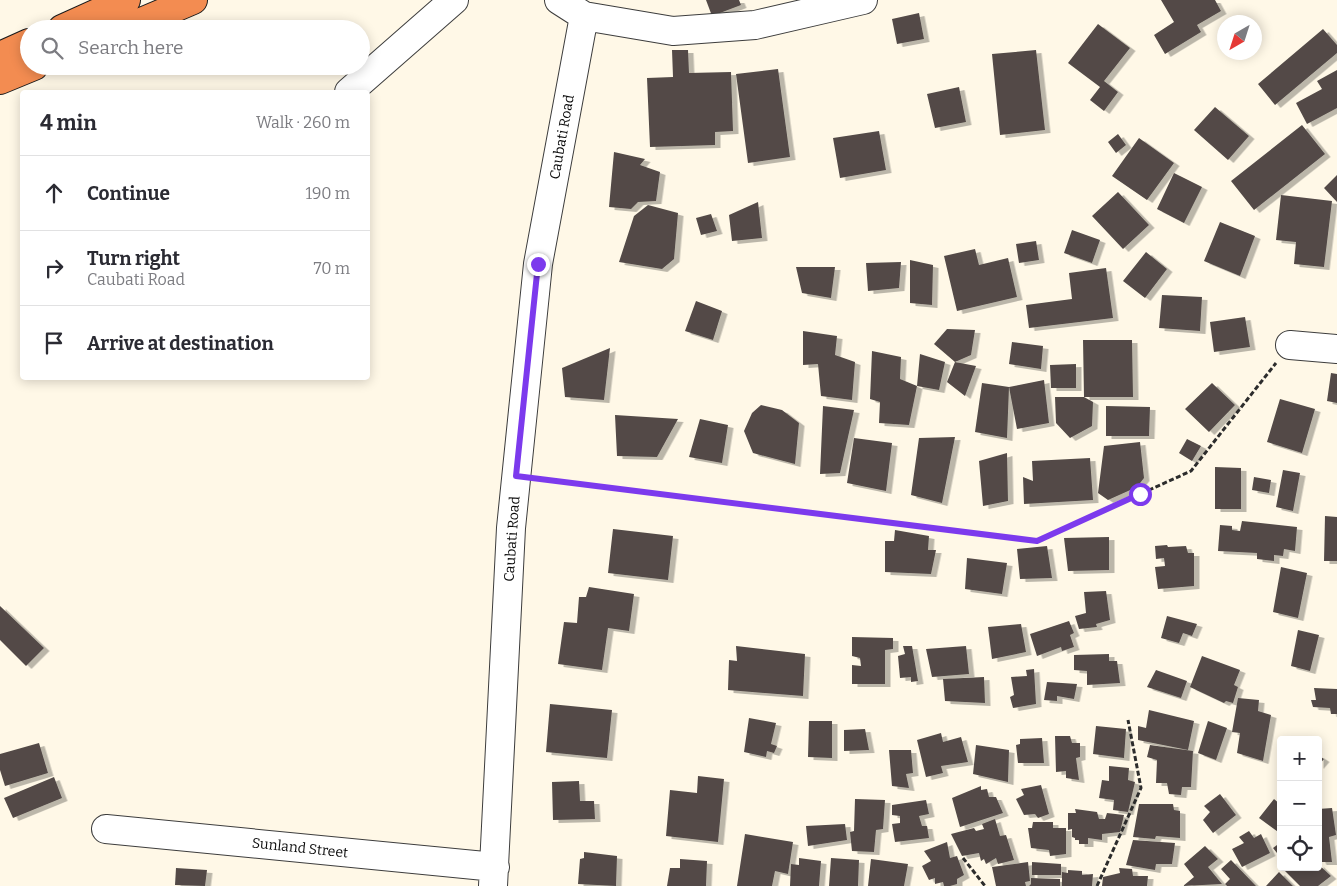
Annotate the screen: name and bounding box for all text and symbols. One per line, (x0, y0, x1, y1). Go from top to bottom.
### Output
north arrow (1217, 15, 1262, 60)
search box (20, 20, 370, 75)
icon: search (38, 34, 66, 62)
text: Search here (78, 36, 183, 59)
street label: Caubati Road (546, 93, 578, 181)
text: 4 min (40, 110, 97, 136)
text: Walk · 260 m (256, 113, 350, 132)
icon: ahead (40, 179, 68, 207)
text: Continue (87, 182, 170, 205)
text: 190 m (305, 184, 350, 203)
text: Turn right (87, 247, 180, 270)
route end (527, 253, 550, 276)
icon: right (40, 254, 68, 282)
text: 70 m (314, 259, 350, 278)
text: Caubati Road (87, 270, 185, 289)
icon: arrive (40, 329, 68, 357)
text: Arrive at destination (87, 332, 274, 355)
route start (1129, 483, 1152, 506)
street label: Caubati Road (501, 496, 523, 582)
map controls (1277, 736, 1322, 871)
button: + (1277, 736, 1322, 781)
button: − (1277, 781, 1322, 826)
button: locate (1277, 826, 1322, 871)
street label: Sunland Street (251, 834, 349, 862)

